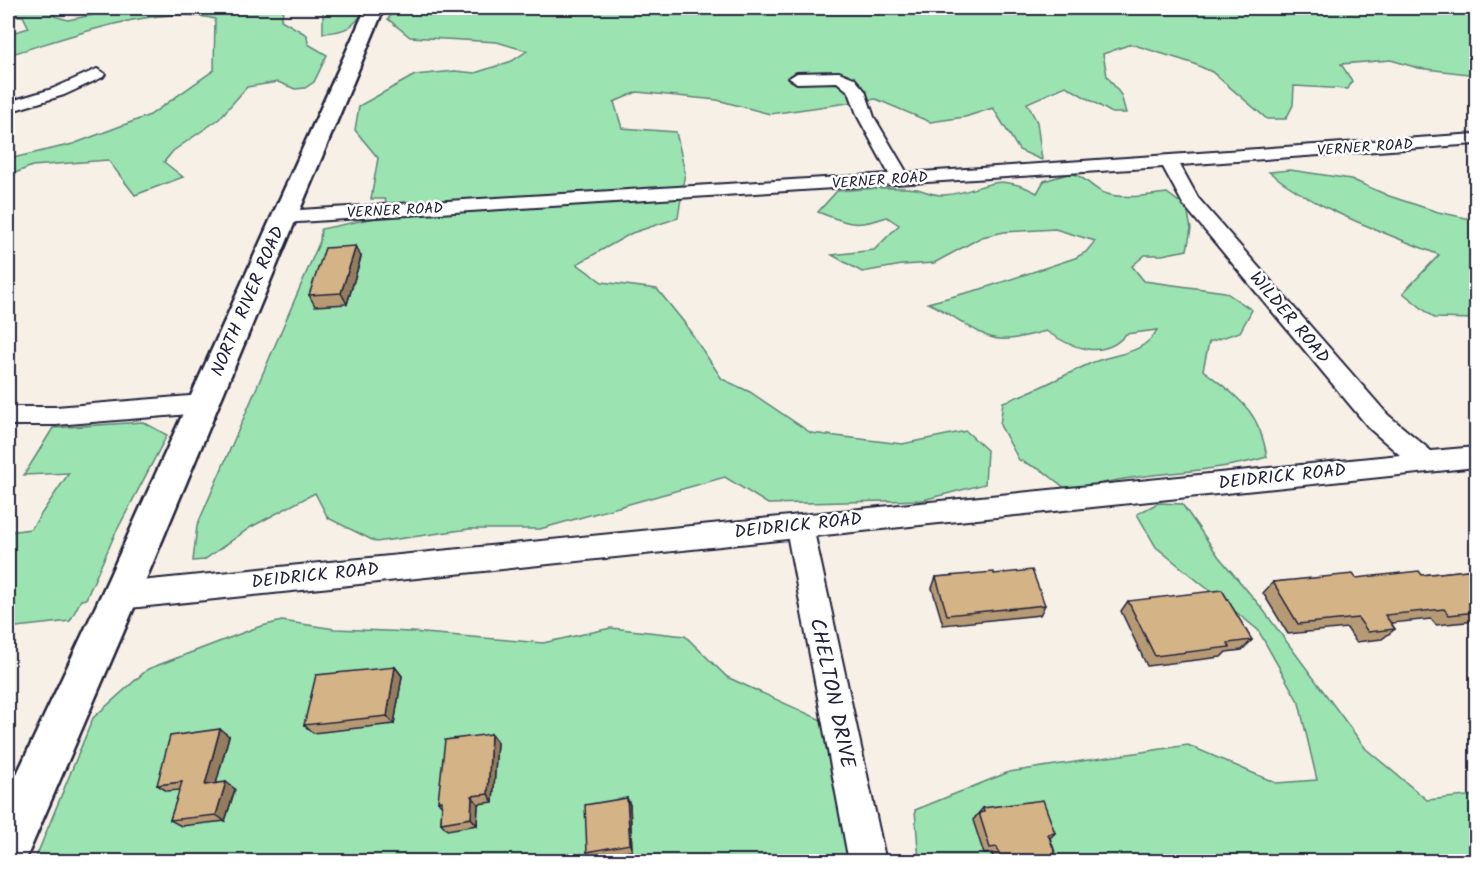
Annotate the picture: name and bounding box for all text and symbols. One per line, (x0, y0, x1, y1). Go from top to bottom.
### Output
street label: VERNER ROAD (1316, 133, 1414, 163)
street label: VERNER ROAD (831, 166, 929, 196)
street label: VERNER ROAD (346, 196, 444, 225)
street label: NORTH RIVER ROAD (204, 222, 293, 381)
street label: WILDER ROAD (1241, 265, 1337, 371)
street label: DEIDRICK ROAD (1217, 456, 1348, 499)
street label: DEIDRICK ROAD (733, 505, 864, 548)
street label: DEIDRICK ROAD (250, 555, 381, 598)
street label: CHELTON DRIVE (799, 615, 864, 772)

